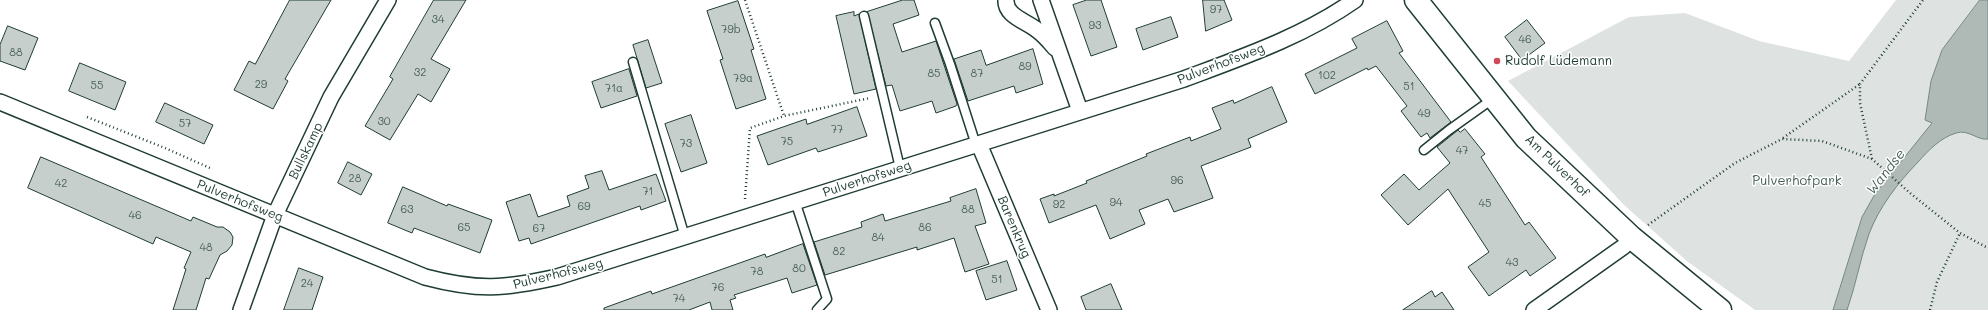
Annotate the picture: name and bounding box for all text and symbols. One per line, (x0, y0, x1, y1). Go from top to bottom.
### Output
house number: 97 (1210, 3, 1222, 17)
house number: 34 (432, 13, 444, 27)
house number: 93 (1089, 19, 1101, 33)
house number: 79b (721, 23, 741, 37)
house number: 46 (1518, 33, 1532, 47)
street label: Pulverhofsweg (1175, 40, 1267, 88)
house number: 88 (9, 46, 23, 60)
place label: Rudolf Lüdemann (1505, 53, 1612, 69)
marker: Rudolf Lüdemann (1492, 56, 1502, 66)
house number: 89 (1018, 60, 1032, 74)
house number: 32 (414, 66, 426, 80)
house number: 85 (927, 67, 941, 81)
house number: 87 (971, 67, 983, 81)
house number: 102 (1318, 69, 1336, 83)
house number: 79a (733, 72, 753, 86)
house number: 29 (255, 78, 267, 92)
house number: 55 (91, 79, 103, 93)
house number: 51 (1403, 80, 1415, 94)
house number: 71a (605, 82, 623, 96)
house number: 49 (1418, 107, 1430, 121)
house number: 30 (377, 115, 391, 129)
house number: 57 (179, 117, 191, 131)
street label: Bullskamp (286, 120, 326, 182)
house number: 77 (831, 123, 843, 137)
street label: Am Pulverhof (1522, 131, 1592, 201)
house number: 75 (781, 135, 793, 149)
house number: 73 (680, 137, 692, 151)
house number: 47 (1456, 144, 1468, 158)
water label: Wandse (1863, 146, 1909, 198)
street label: Pulverhofsweg (821, 157, 913, 201)
house number: 28 (349, 172, 361, 186)
park label: Pulverhofpark (1752, 173, 1842, 189)
house number: 96 (1170, 174, 1184, 188)
house number: 42 (55, 177, 67, 191)
street label: Pulverhofsweg (194, 177, 286, 225)
house number: 71 (642, 185, 654, 199)
street label: Barenkrug (994, 194, 1034, 260)
house number: 94 (1110, 196, 1122, 210)
house number: 45 (1479, 197, 1491, 211)
house number: 92 (1053, 198, 1065, 212)
house number: 69 (577, 200, 591, 214)
house number: 63 (400, 203, 414, 217)
house number: 88 (961, 203, 975, 217)
house number: 46 (128, 209, 142, 223)
house number: 65 (457, 221, 471, 235)
house number: 86 (918, 221, 932, 235)
house number: 67 (533, 222, 545, 236)
house number: 84 (871, 231, 885, 245)
house number: 48 (199, 241, 213, 255)
house number: 82 (833, 245, 845, 259)
street label: Pulverhofsweg (512, 255, 604, 293)
house number: 43 (1506, 256, 1518, 270)
house number: 80 (792, 262, 806, 276)
house number: 78 (751, 265, 763, 279)
house number: 51 (991, 273, 1003, 287)
house number: 24 (301, 277, 313, 291)
house number: 76 (712, 281, 724, 295)
house number: 74 (673, 292, 685, 306)

